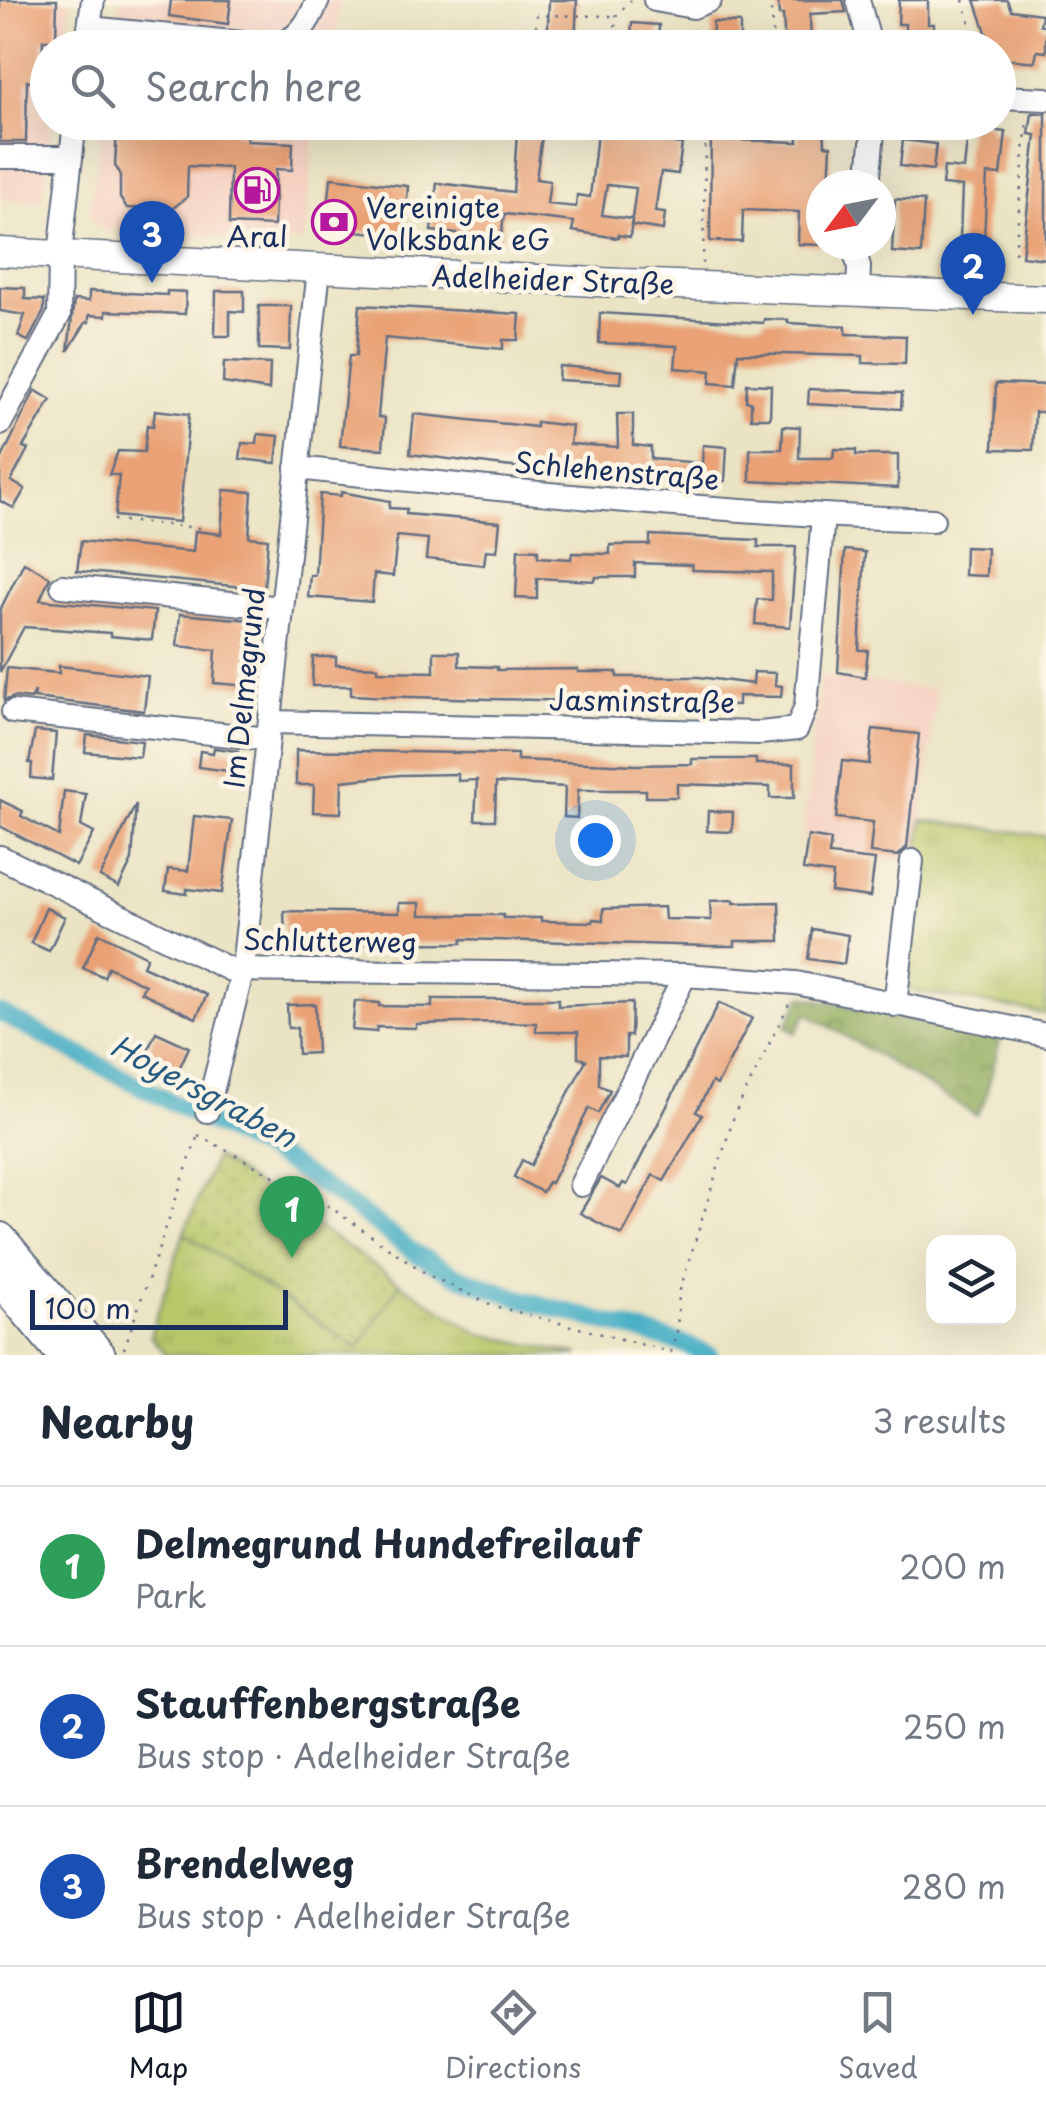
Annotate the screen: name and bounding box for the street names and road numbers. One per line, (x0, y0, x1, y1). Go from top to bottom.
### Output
street label: Adelheider Straße (431, 253, 675, 305)
street label: Schlehenstraße (513, 440, 721, 500)
street label: Im Delmegrund (211, 586, 275, 790)
street label: Jasminstraße (549, 677, 735, 723)
street label: Schlutterweg (243, 917, 417, 963)

